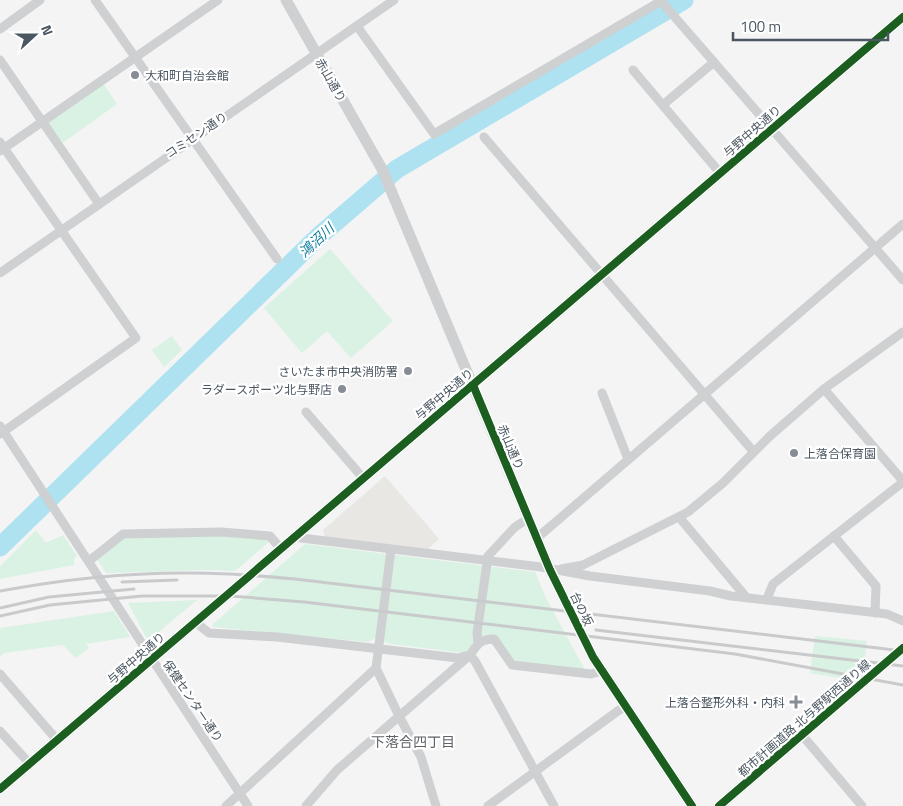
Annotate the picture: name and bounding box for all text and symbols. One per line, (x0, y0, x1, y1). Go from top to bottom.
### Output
north arrow (10, 10, 60, 60)
scale bar (733, 10, 888, 42)
text: 100 m (740, 15, 781, 38)
text: N (36, 22, 59, 38)
street label: 赤山通り (311, 54, 351, 106)
place label: 大和町自治会館 (145, 66, 229, 85)
marker: 大和町自治会館 (129, 69, 141, 81)
street label: 与野中央通り (719, 100, 785, 162)
street label: コミセン通り (161, 107, 231, 163)
water label: 鴻沼川 (293, 217, 340, 262)
place label: さいたま市中央消防署 (278, 362, 398, 381)
street label: 与野中央通り (410, 364, 478, 424)
marker: さいたま市中央消防署 (402, 365, 414, 377)
place label: ラダースポーツ北与野店 (201, 380, 332, 399)
marker: ラダースポーツ北与野店 (336, 383, 348, 395)
street label: 赤山通り (493, 421, 529, 473)
place label: 上落合保育園 (804, 444, 876, 463)
marker: 上落合保育園 (788, 447, 800, 459)
street label: 台の坂 (566, 589, 598, 629)
street label: 与野中央通り (103, 627, 169, 689)
street label: 都市計画道路 北与野駅西通り線 (733, 655, 875, 781)
street label: 保健センター通り (158, 656, 228, 746)
place label: 上落合整形外科・内科 (665, 693, 785, 712)
marker: 上落合整形外科・内科 (789, 695, 803, 709)
district label: 下落合四丁目 (371, 731, 455, 752)

